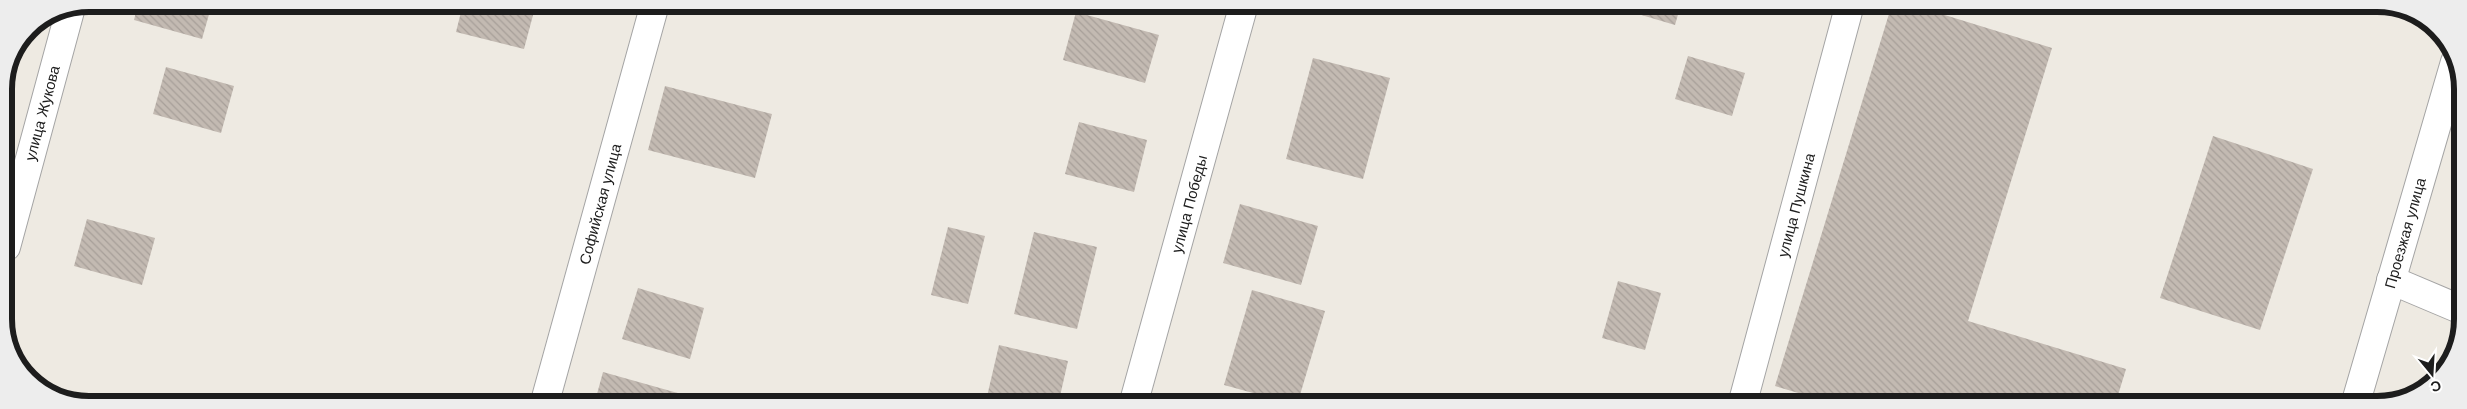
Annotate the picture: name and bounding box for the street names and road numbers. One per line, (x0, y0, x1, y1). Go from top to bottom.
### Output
street label: улица Жукова (21, 63, 63, 162)
street label: Софийская улица (576, 141, 624, 266)
street label: улица Пушкина (1774, 150, 1818, 259)
street label: улица Победы (1168, 153, 1210, 255)
street label: Проезжая улица (2381, 175, 2429, 290)

